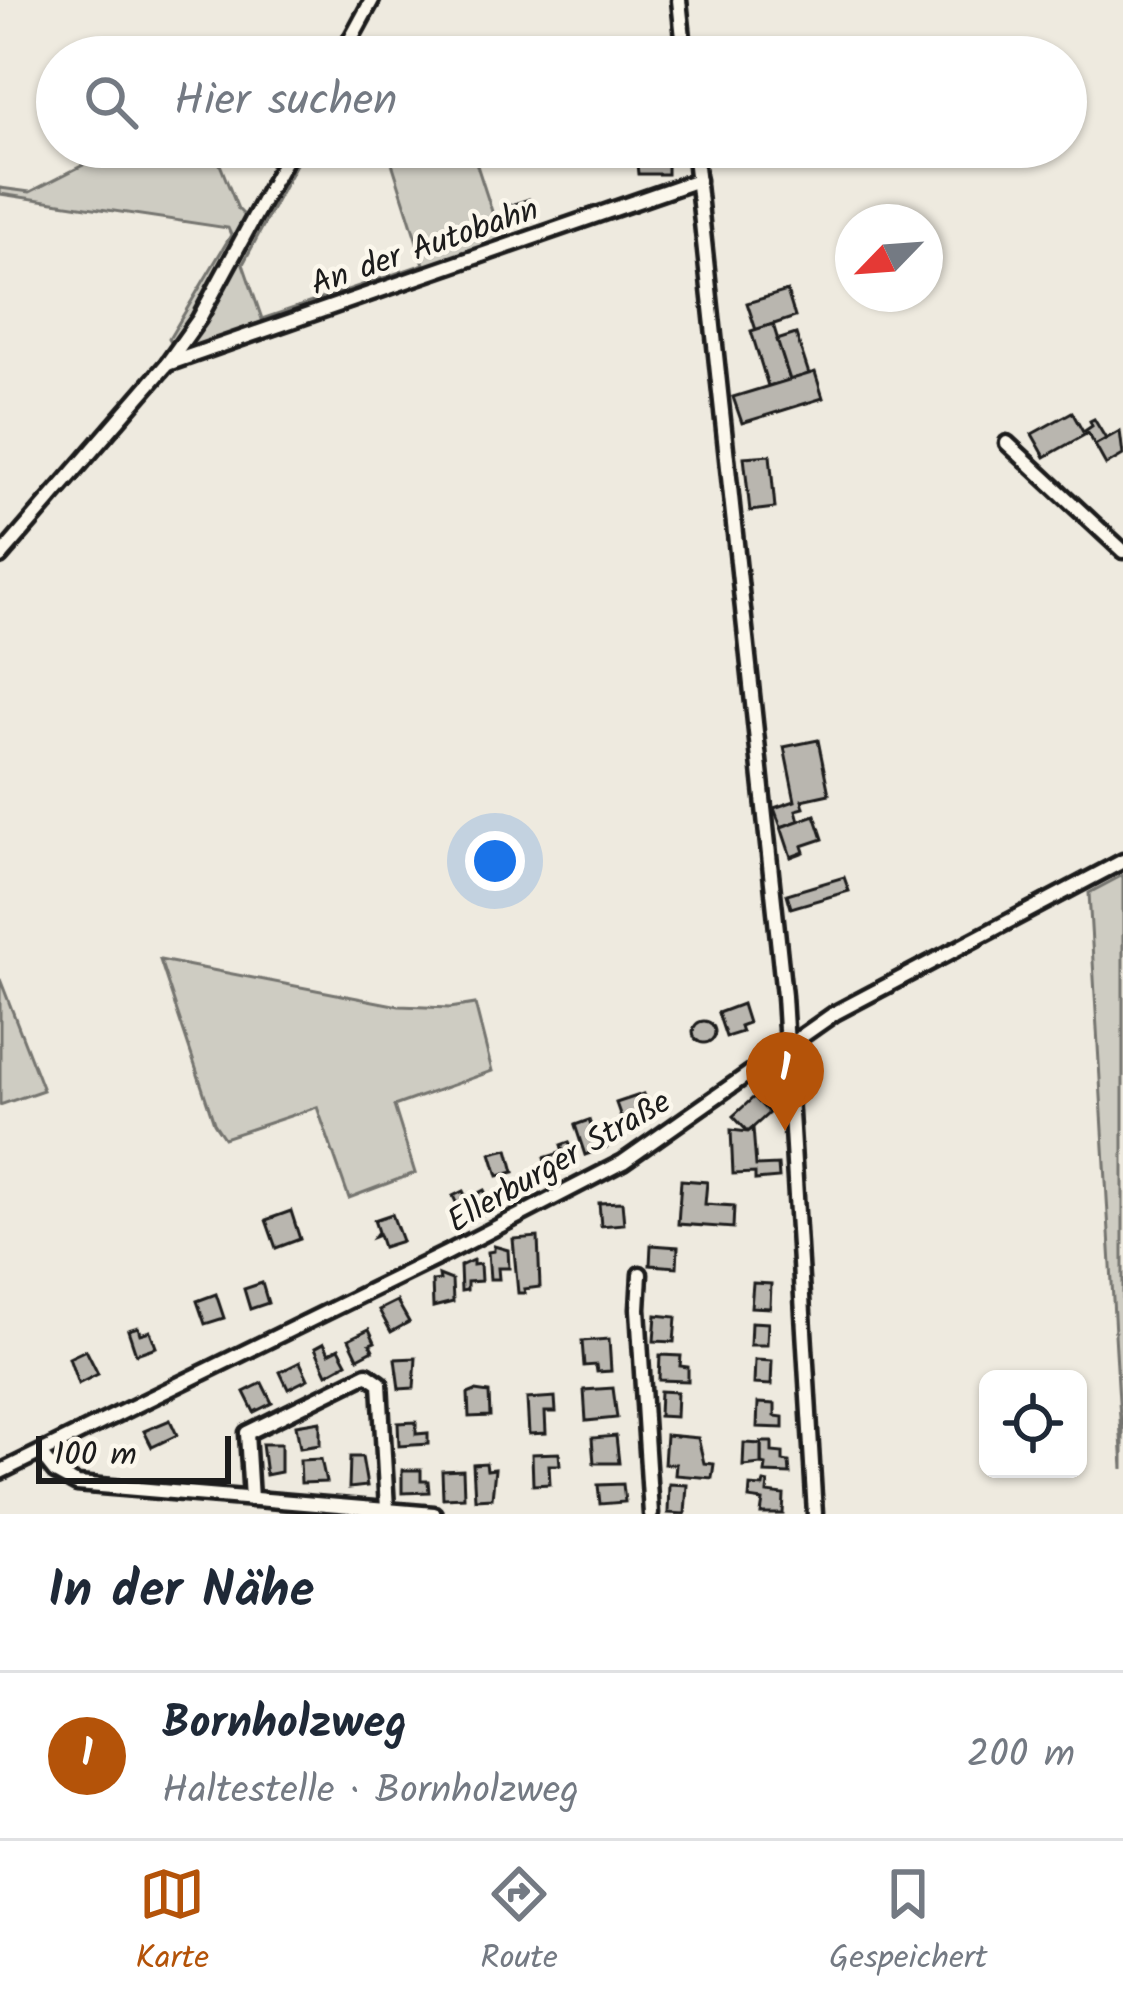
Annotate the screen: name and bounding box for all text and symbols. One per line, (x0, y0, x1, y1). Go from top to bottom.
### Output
search box (36, 36, 1087, 168)
text: Hier suchen (174, 66, 397, 138)
icon: search (78, 69, 144, 135)
street label: An der Autobahn (304, 184, 546, 312)
north arrow (835, 204, 943, 312)
your location (465, 831, 525, 891)
pin: 1 (746, 1032, 824, 1131)
street label: Ellerburger Straße (438, 1077, 682, 1249)
map controls (979, 1370, 1087, 1478)
button: locate (979, 1370, 1087, 1478)
scale bar (36, 1430, 231, 1483)
text: 100 m (54, 1430, 137, 1483)
text: In der Nähe (48, 1552, 314, 1633)
text: Bornholzweg (162, 1689, 407, 1761)
text: 1 (81, 1725, 93, 1787)
text: 200 m (967, 1725, 1075, 1787)
text: Haltestelle · Bornholzweg (162, 1761, 579, 1823)
tab: Karte (136, 1861, 209, 1986)
tab: Route (480, 1861, 558, 1986)
tab: Gespeichert (829, 1861, 987, 1986)

